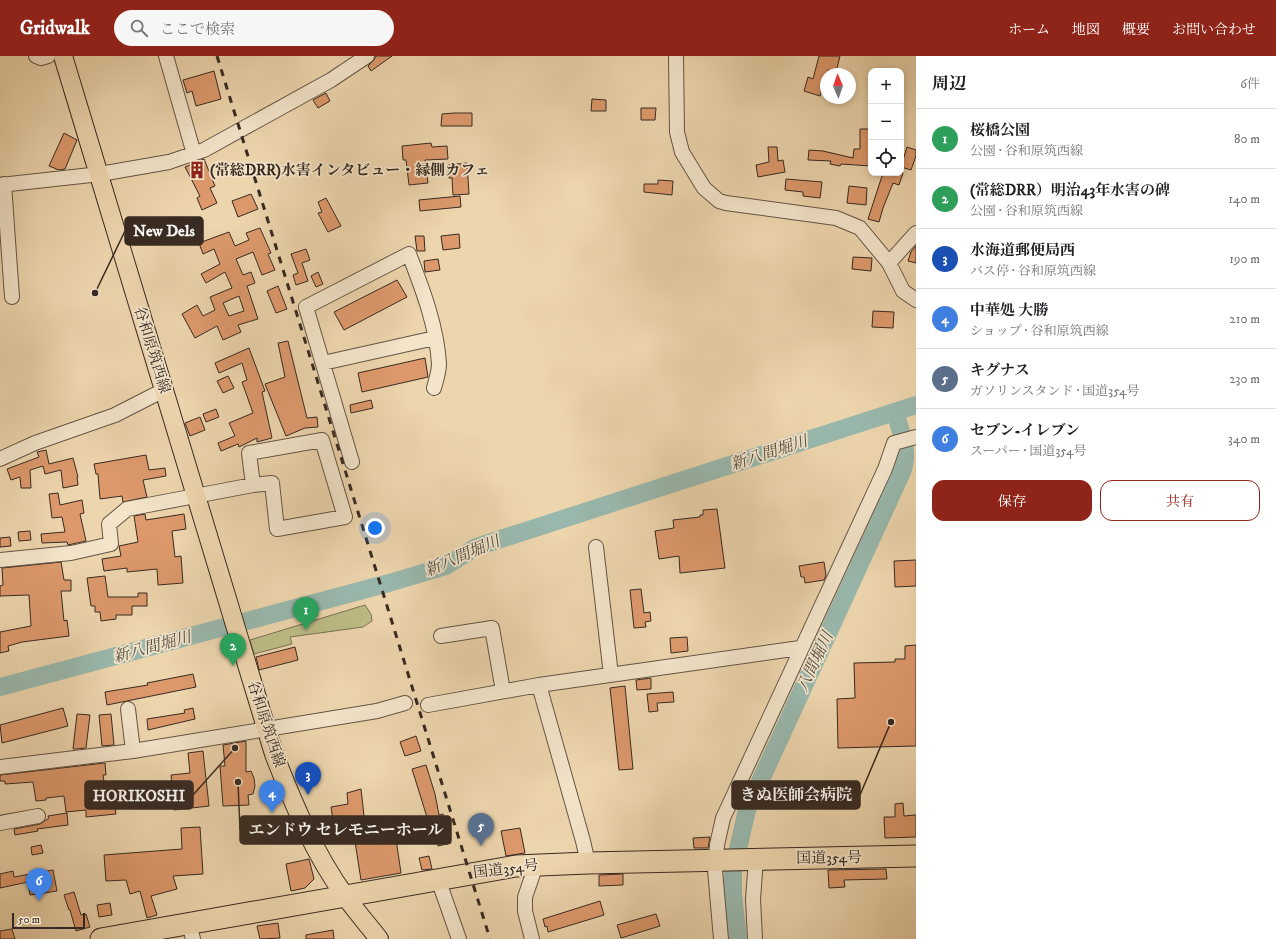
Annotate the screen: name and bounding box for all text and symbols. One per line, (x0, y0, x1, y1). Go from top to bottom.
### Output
search box (114, 10, 394, 46)
text: Gridwalk (20, 17, 90, 40)
icon: search (128, 17, 150, 39)
text: ここで検索 (160, 20, 235, 39)
text: ホーム (1008, 21, 1050, 39)
text: 地図 (1072, 21, 1100, 39)
text: 概要 (1122, 21, 1150, 39)
text: お問い合わせ (1172, 21, 1256, 39)
north arrow (820, 68, 856, 104)
map controls (868, 68, 904, 176)
button: + (868, 68, 904, 104)
text: 周辺 (932, 73, 966, 95)
text: 6件 (1240, 76, 1260, 92)
button: − (868, 104, 904, 140)
text: 桜橋公園 (970, 121, 1030, 140)
text: 1 (943, 131, 947, 147)
text: 80 m (1234, 131, 1260, 147)
button: locate (868, 140, 904, 176)
text: 公園 · 谷和原筑西線 (970, 143, 1083, 159)
building icon: (常総DRR)水害インタビュー・縁側カフェ (187, 160, 207, 180)
place label: (常総DRR)水害インタビュー・縁側カフェ (210, 161, 490, 180)
text: (常総DRR）明治43年水害の碑 (970, 181, 1170, 200)
text: 2 (942, 191, 948, 207)
text: 140 m (1228, 191, 1260, 207)
text: 公園 · 谷和原筑西線 (970, 203, 1083, 219)
callout: New Dels (125, 217, 203, 245)
text: New Dels (133, 221, 196, 241)
text: 水海道郵便局西 (970, 241, 1075, 260)
text: 3 (943, 251, 947, 267)
text: 190 m (1229, 251, 1260, 267)
text: バス停 · 谷和原筑西線 (970, 263, 1096, 279)
text: 中華処 大勝 (970, 301, 1048, 320)
street label: 谷和原筑西線 (130, 304, 174, 396)
text: 4 (941, 311, 949, 327)
text: 210 m (1229, 311, 1260, 327)
text: ショップ · 谷和原筑西線 (970, 323, 1108, 339)
text: キグナス (970, 361, 1029, 380)
text: 5 (942, 371, 948, 387)
text: 230 m (1229, 371, 1260, 387)
text: ガソリンスタンド · 国道354号 (970, 383, 1139, 399)
text: セブン-イレブン (970, 421, 1080, 440)
water label: 新八間堀川 (728, 431, 812, 475)
text: 6 (942, 431, 948, 447)
text: 340 m (1228, 431, 1260, 447)
text: スーパー · 国道354号 (970, 443, 1087, 459)
button: 保存 (932, 480, 1092, 521)
button: 共有 (1100, 480, 1260, 521)
your location (365, 518, 385, 538)
water label: 新八間堀川 (421, 530, 505, 581)
pin: 1 (293, 597, 319, 630)
water label: 新八間堀川 (111, 626, 195, 667)
water label: 八間堀川 (792, 627, 838, 695)
pin: 2 (220, 633, 246, 666)
street label: 谷和原筑西線 (243, 678, 289, 770)
pin: 3 (295, 762, 321, 795)
pin: 4 (259, 780, 285, 813)
callout: HORIKOSHI (85, 781, 193, 809)
callout: きぬ医師会病院 (732, 781, 860, 809)
text: きぬ医師会病院 (740, 785, 852, 805)
text: HORIKOSHI (93, 786, 186, 806)
pin: 5 (468, 813, 494, 846)
callout: エンドウ セレモニーホール (240, 816, 451, 844)
text: エンドウ セレモニーホール (248, 820, 444, 840)
street label: 国道354号 (796, 848, 862, 868)
street label: 国道354号 (472, 856, 540, 882)
pin: 6 (26, 868, 52, 901)
scale bar (12, 911, 85, 930)
text: 50 m (18, 913, 40, 927)

